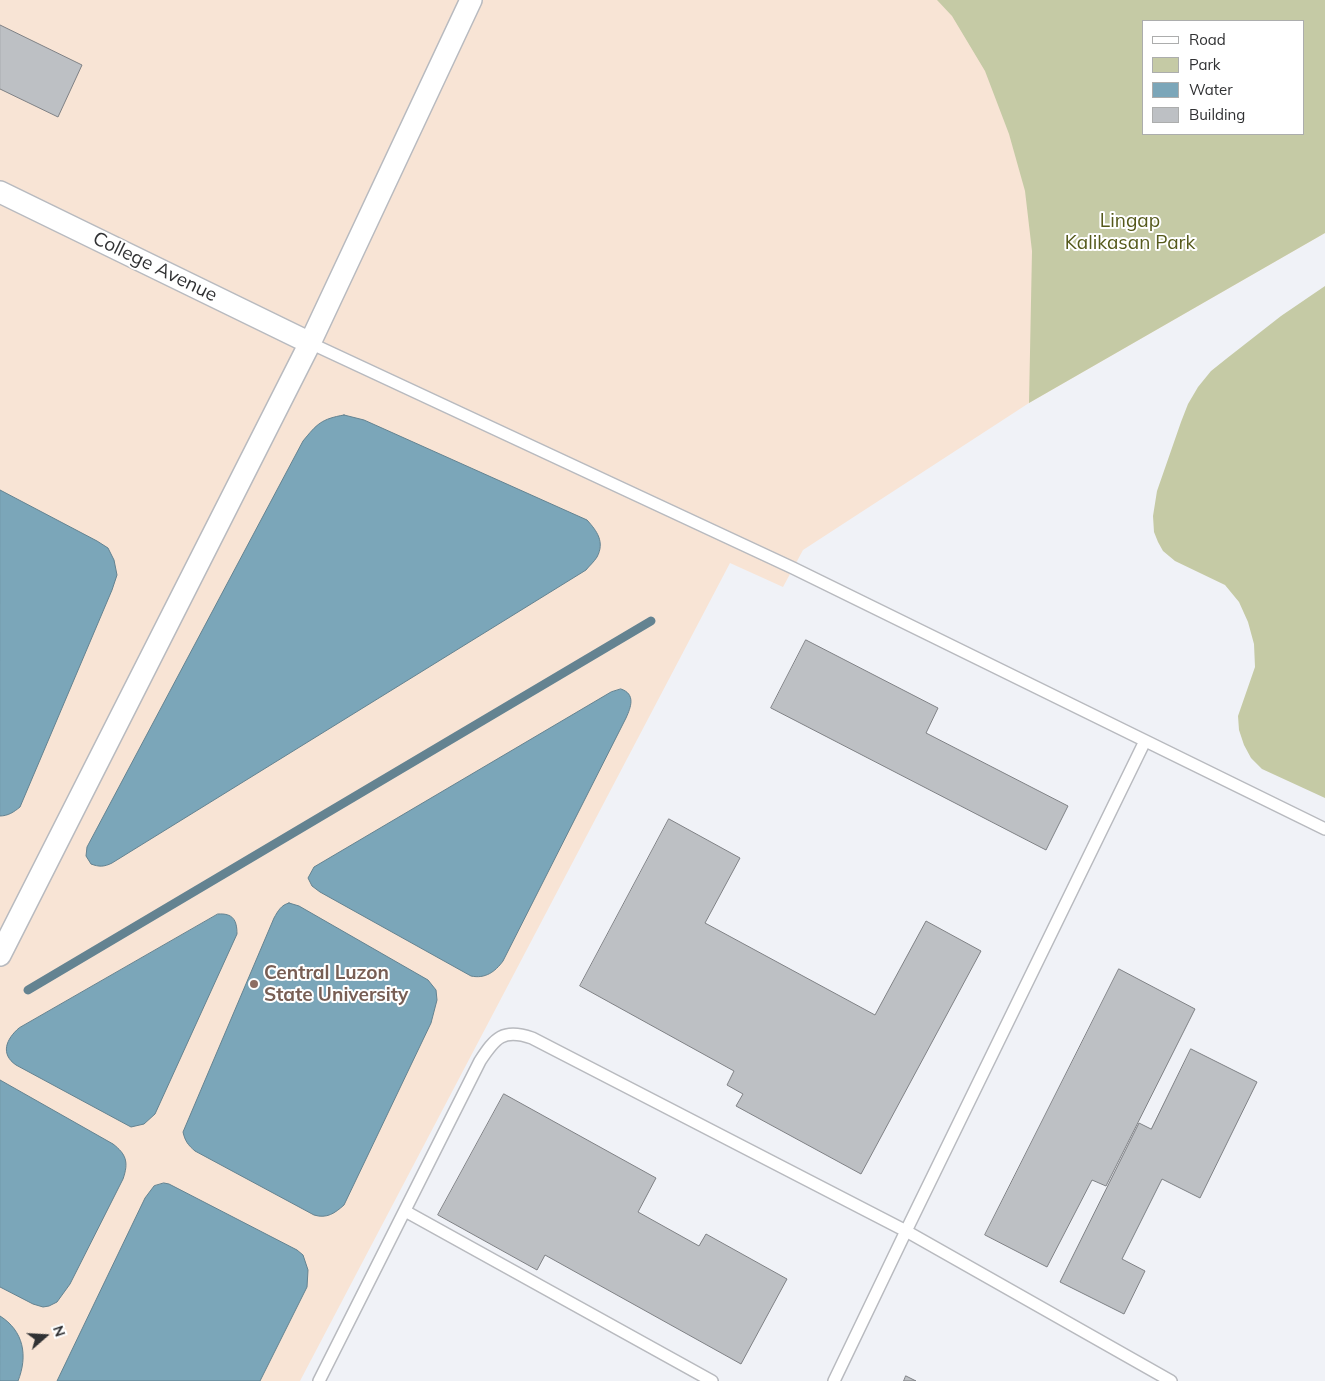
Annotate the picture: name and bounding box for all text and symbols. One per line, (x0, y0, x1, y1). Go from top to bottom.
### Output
legend (1142, 20, 1305, 135)
text: Road (1189, 30, 1226, 49)
text: Park (1189, 55, 1221, 74)
text: Water (1189, 80, 1233, 99)
text: Building (1189, 105, 1245, 124)
park label: Lingap Kalikasan Park (1065, 210, 1195, 254)
street label: College Avenue (89, 227, 221, 307)
place label: Central Luzon State University (264, 962, 408, 1006)
marker: Central Luzon State University (248, 978, 260, 990)
north arrow (20, 1311, 70, 1361)
text: N (49, 1323, 69, 1339)

